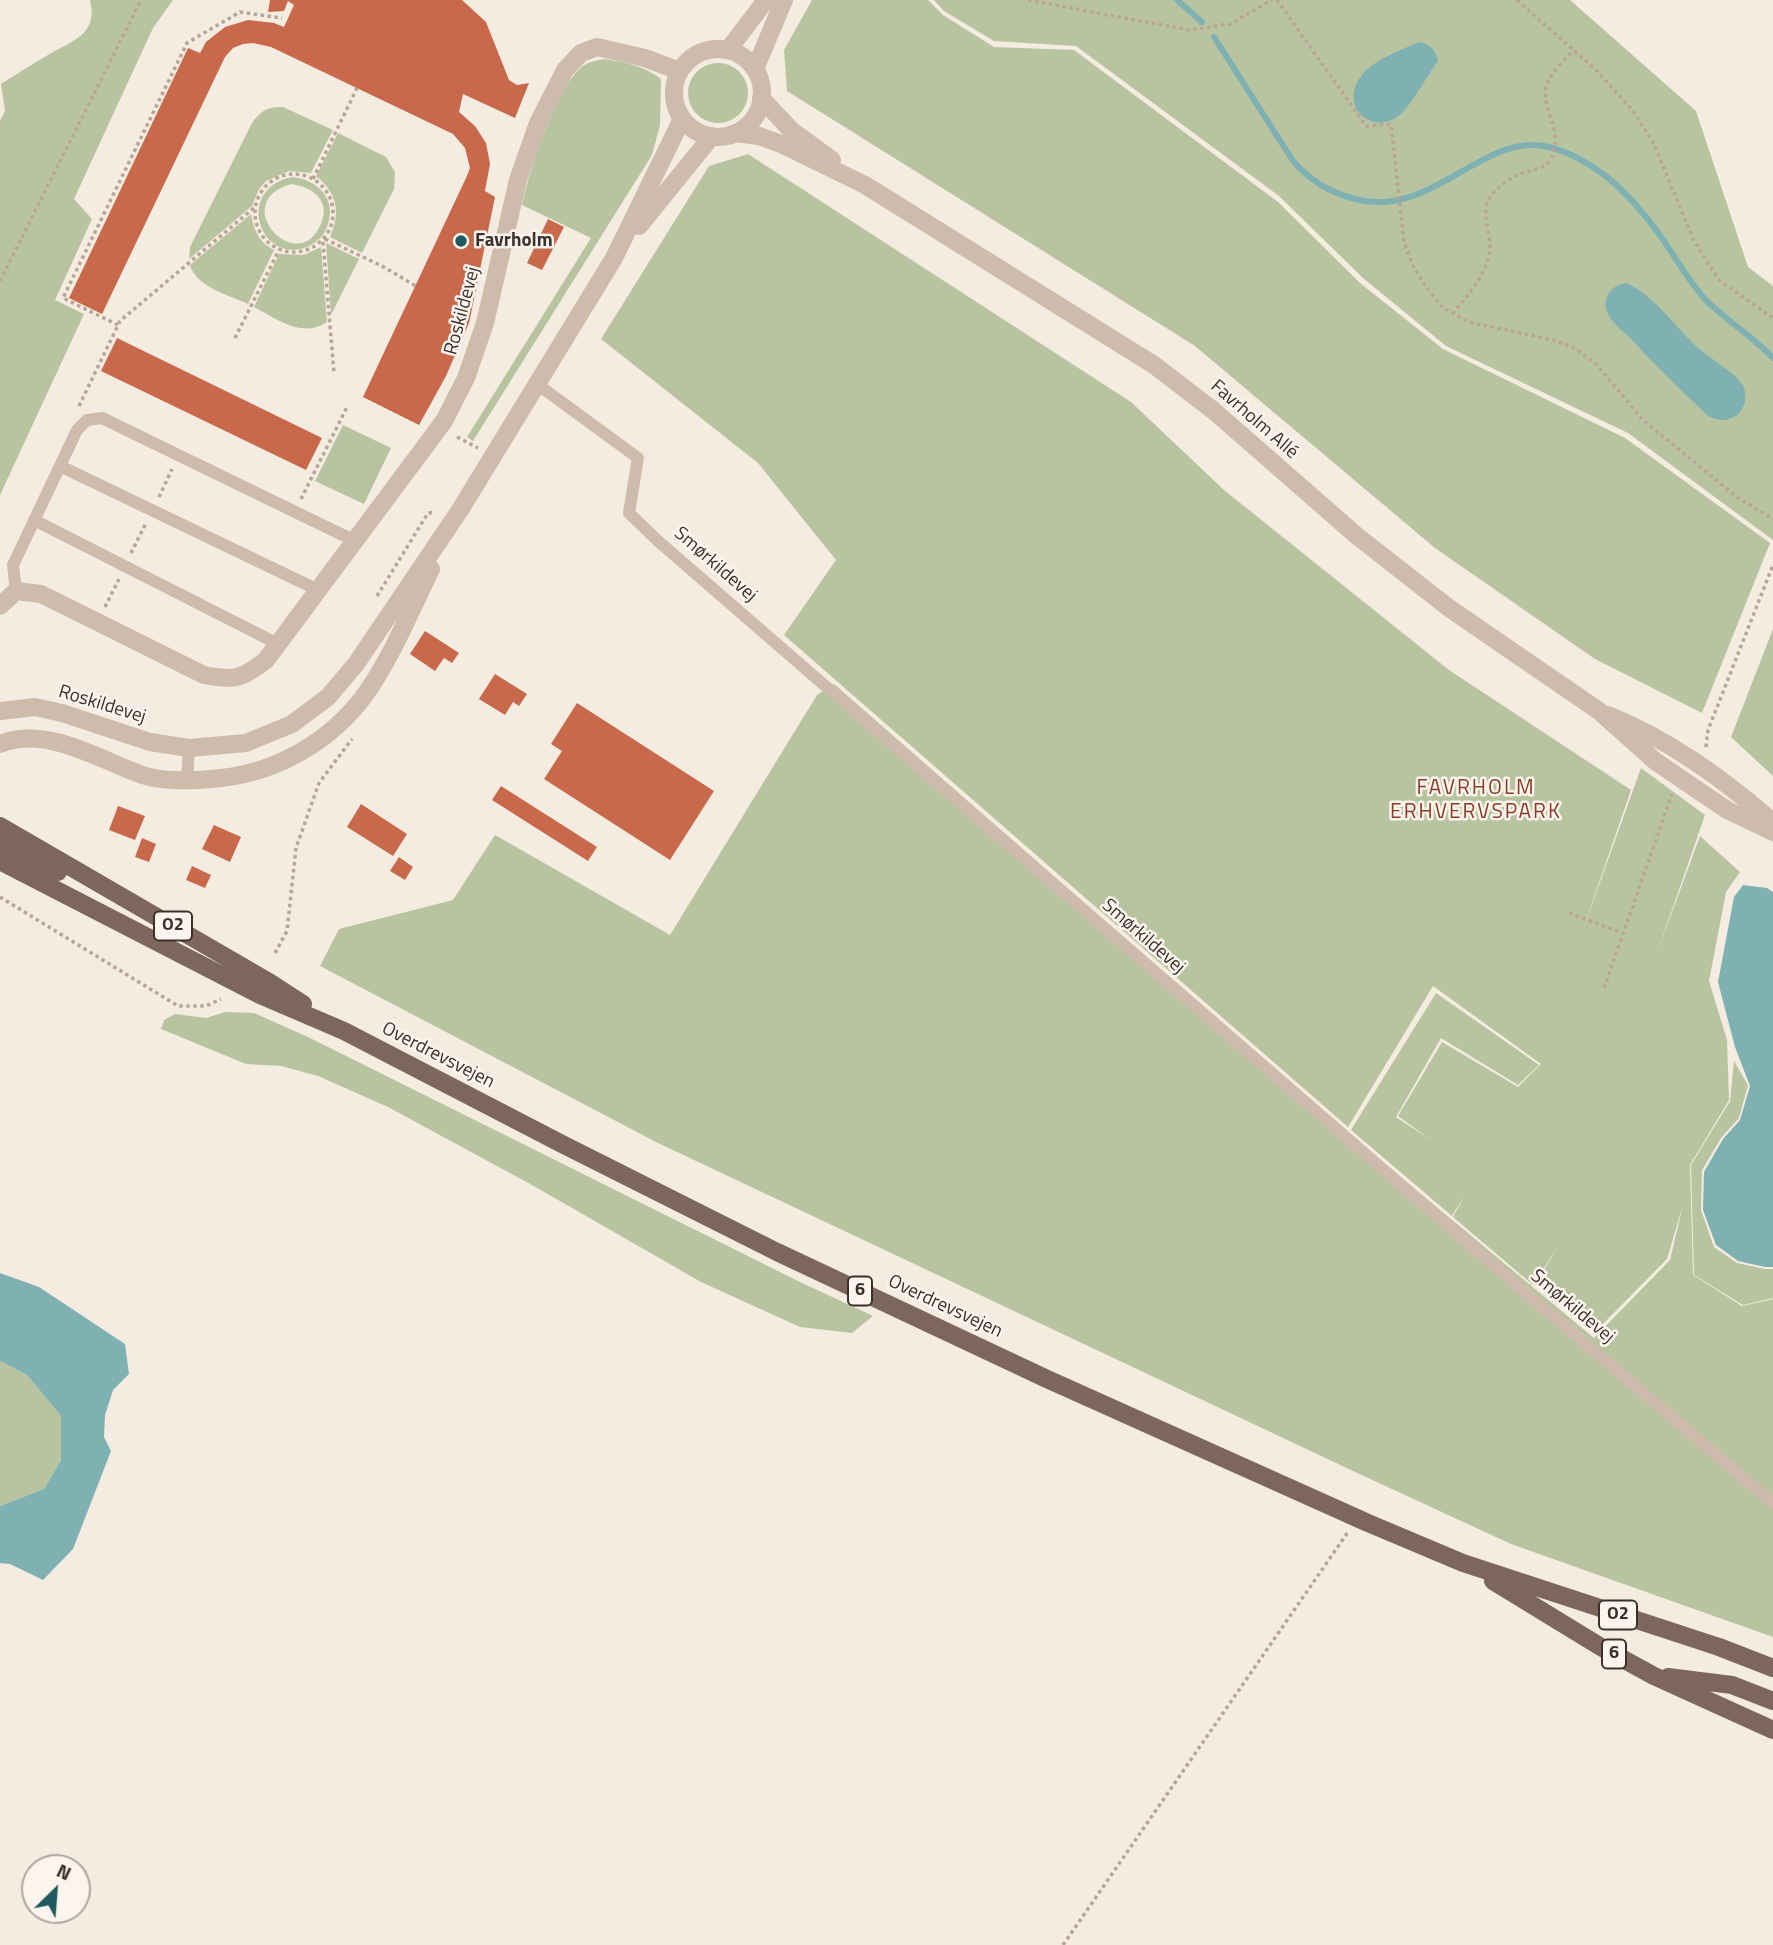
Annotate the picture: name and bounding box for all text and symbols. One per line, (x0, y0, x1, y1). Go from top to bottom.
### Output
place label: Favrholm (475, 230, 553, 252)
marker: Favrholm (453, 233, 469, 249)
street label: Roskildevej (440, 264, 486, 358)
street label: Favrholm Allé (1205, 376, 1303, 464)
street label: Smørkildevej (669, 523, 761, 607)
street label: Roskildevej (56, 681, 148, 729)
district label: FAVRHOLM ERHVERVSPARK (1392, 776, 1560, 826)
street label: Smørkildevej (1097, 895, 1189, 979)
road number: O2 (154, 911, 192, 940)
street label: Overdrevsvejen (378, 1018, 498, 1094)
street label: Smørkildevej (1525, 1265, 1619, 1349)
street label: Overdrevsvejen (884, 1271, 1006, 1343)
road number: 6 (848, 1276, 872, 1306)
road number: O2 (1599, 1600, 1637, 1630)
road number: 6 (1602, 1639, 1626, 1668)
north arrow (21, 1854, 91, 1924)
text: N (52, 1855, 76, 1887)

